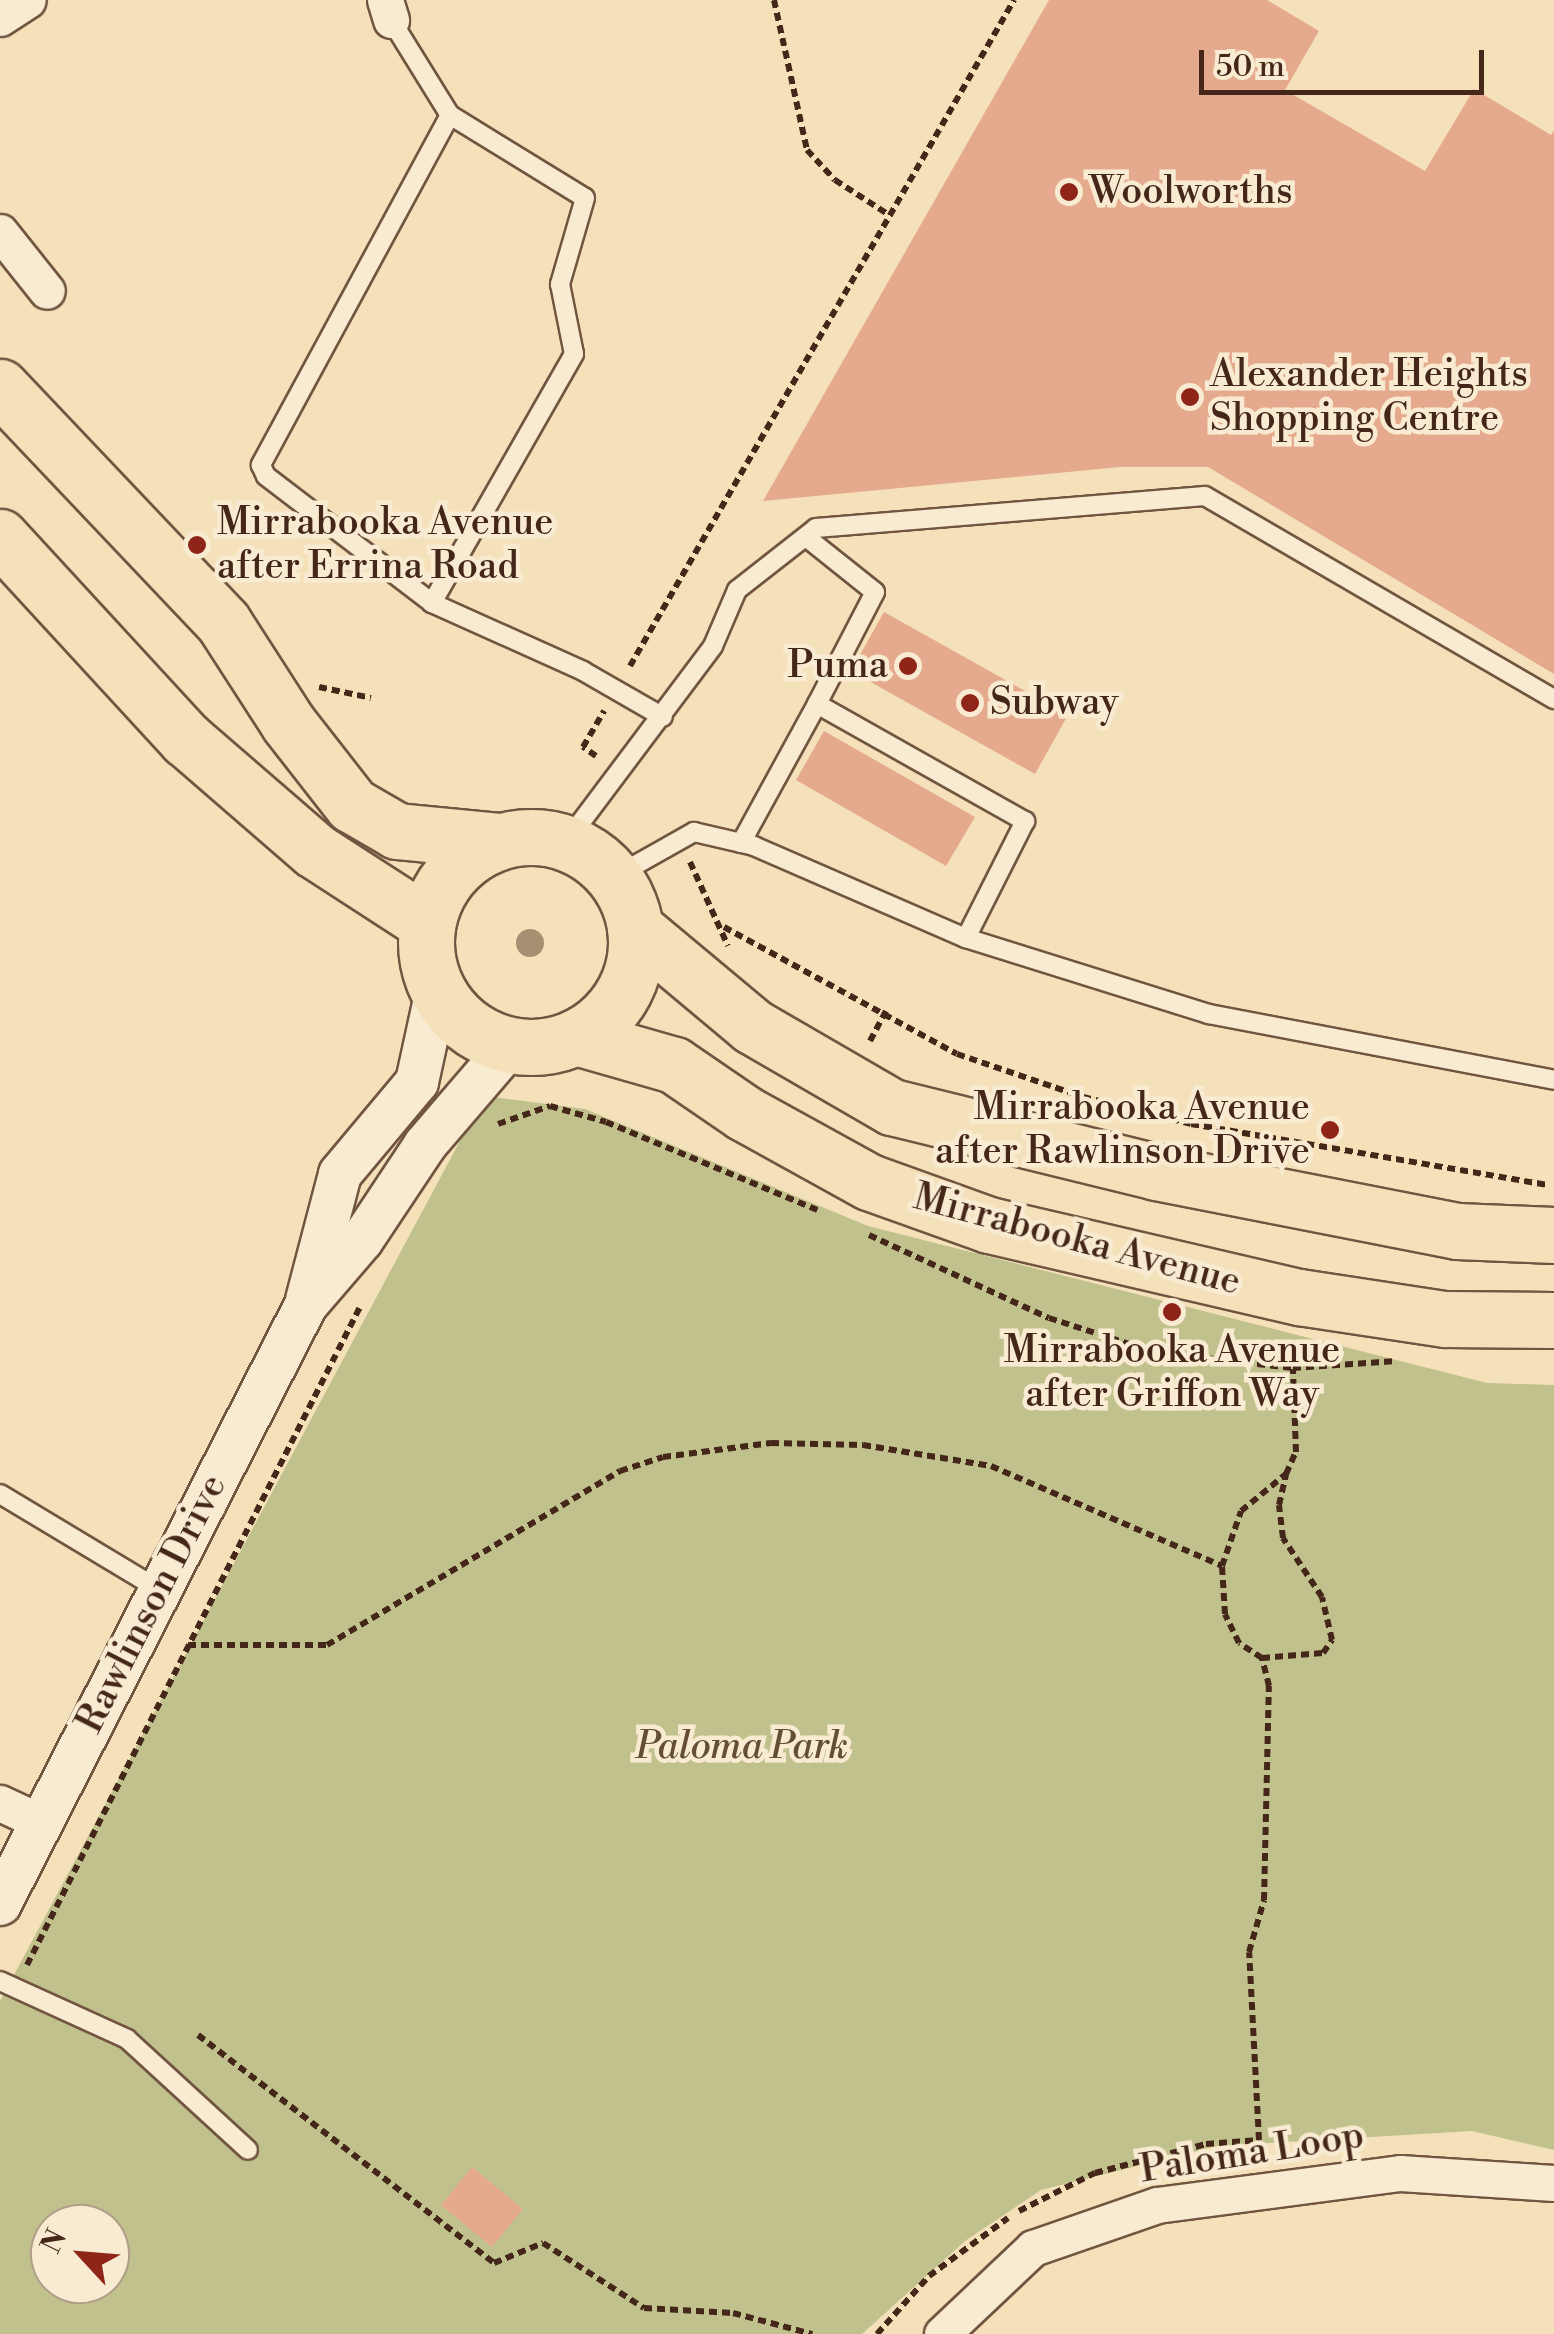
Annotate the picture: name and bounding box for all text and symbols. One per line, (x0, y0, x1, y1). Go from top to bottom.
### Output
scale bar (1204, 30, 1489, 92)
text: 50 m (1216, 48, 1285, 86)
place label: Woolworths (1089, 169, 1293, 215)
marker: Woolworths (1058, 181, 1080, 203)
place label: Alexander Heights Shopping Centre (1210, 352, 1528, 442)
marker: Alexander Heights Shopping Centre (1179, 386, 1201, 408)
place label: Mirrabooka Avenue after Errina Road (217, 500, 554, 590)
marker: Mirrabooka Avenue after Errina Road (186, 534, 208, 556)
place label: Puma (788, 643, 888, 689)
marker: Puma (897, 655, 919, 677)
place label: Subway (990, 680, 1119, 726)
marker: Subway (959, 692, 981, 714)
place label: Mirrabooka Avenue after Rawlinson Drive (935, 1085, 1310, 1174)
marker: Mirrabooka Avenue after Rawlinson Drive (1319, 1119, 1341, 1141)
street label: Mirrabooka Avenue (909, 1174, 1245, 1306)
marker: Mirrabooka Avenue after Griffon Way (1161, 1301, 1183, 1323)
place label: Mirrabooka Avenue after Griffon Way (1004, 1328, 1340, 1418)
street label: Rawlinson Drive (67, 1467, 237, 1741)
park label: Paloma Park (636, 1724, 848, 1770)
street label: Paloma Loop (1137, 2113, 1367, 2193)
north arrow (30, 2204, 130, 2304)
text: N (34, 2224, 75, 2259)

